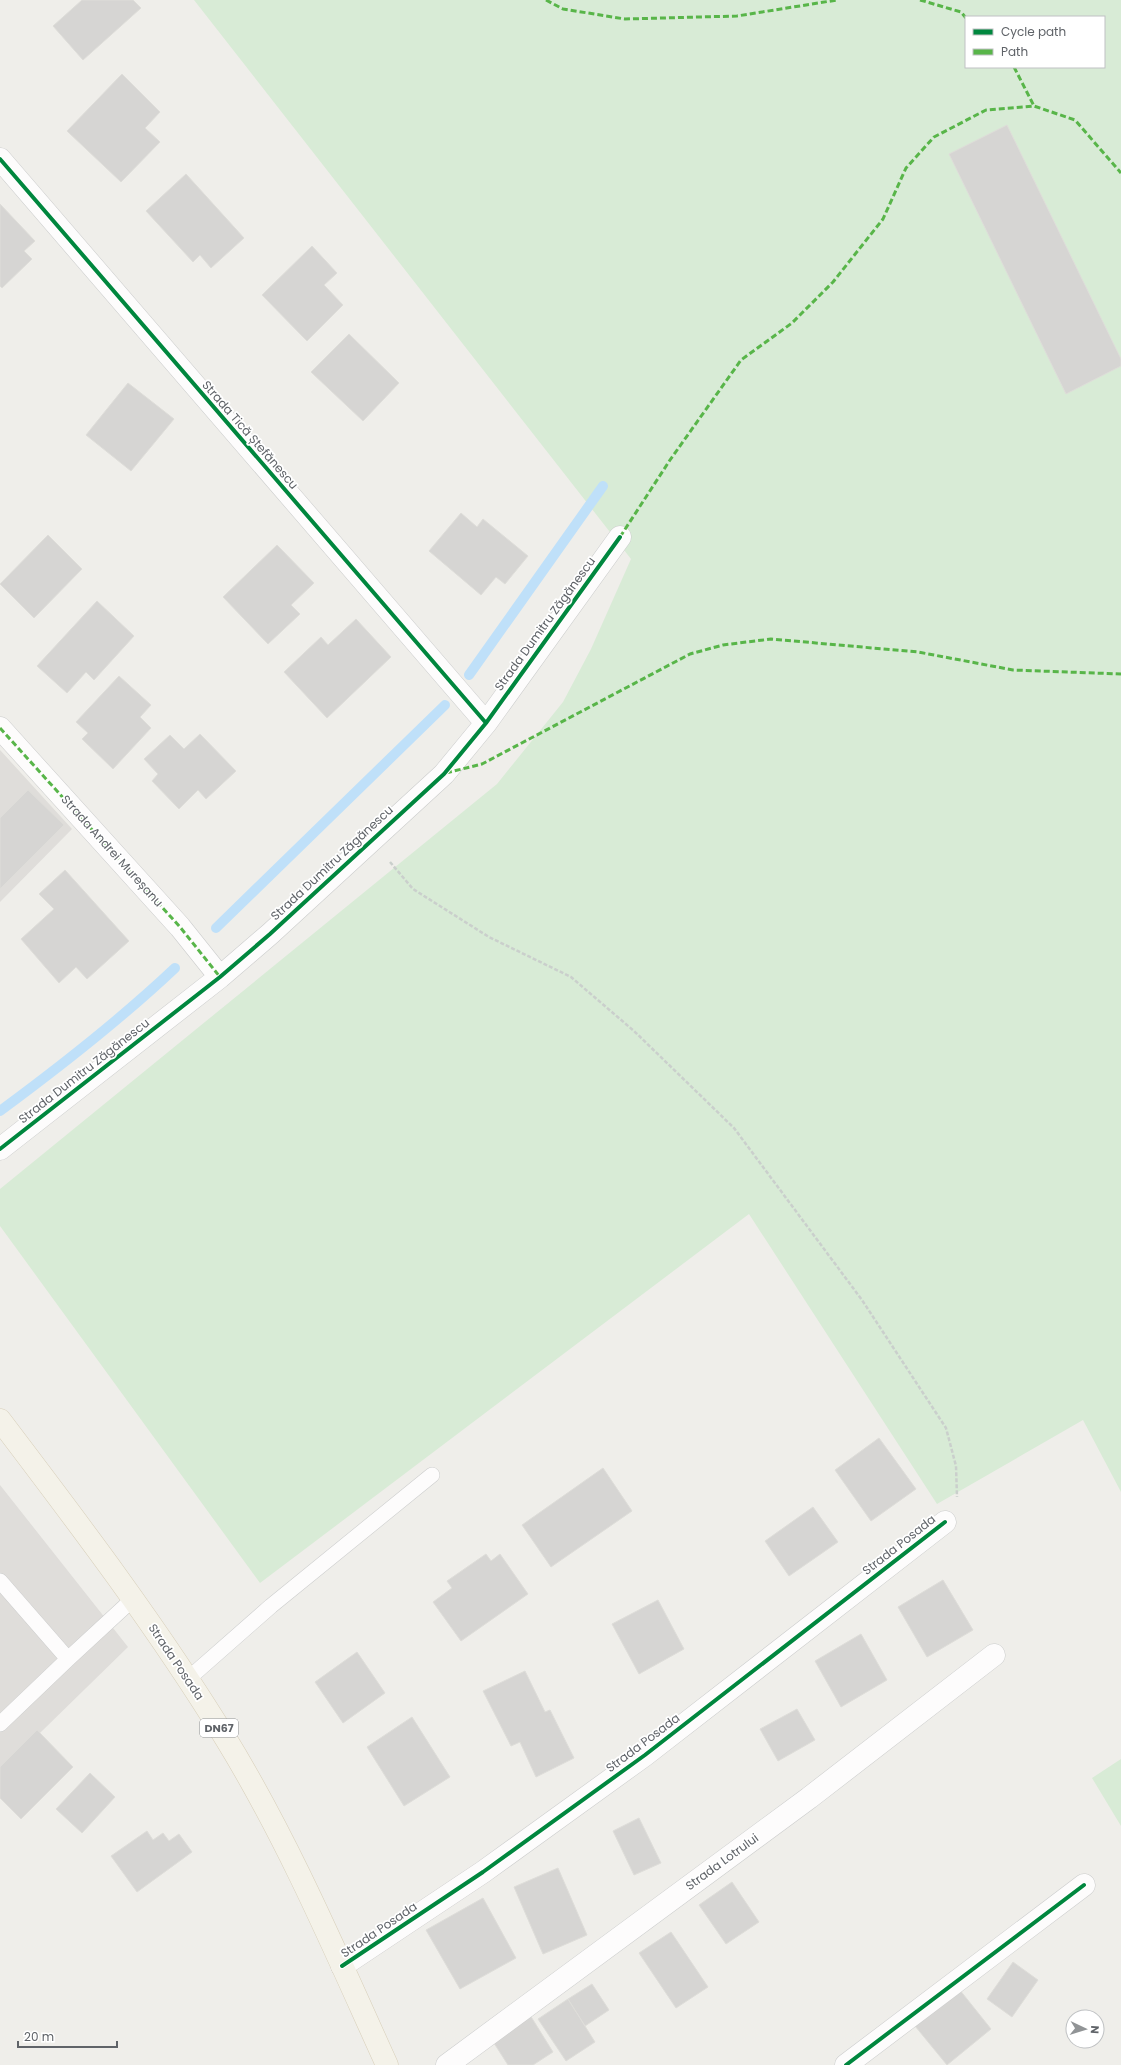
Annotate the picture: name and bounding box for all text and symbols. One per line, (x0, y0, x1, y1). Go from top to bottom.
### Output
legend (965, 16, 1105, 68)
text: Cycle path (1001, 23, 1066, 40)
text: Path (1001, 43, 1028, 60)
street label: Strada Tică Ștefănescu (198, 377, 302, 493)
street label: Strada Dumitru Zăgănescu (490, 553, 599, 694)
street label: Strada Andrei Mureșanu (58, 791, 167, 910)
street label: Strada Dumitru Zăgănescu (267, 801, 397, 924)
street label: Strada Dumitru Zăgănescu (15, 1014, 153, 1127)
street label: Strada Posada (859, 1511, 939, 1579)
street label: Strada Posada (145, 1620, 208, 1703)
street label: Strada Posada (602, 1709, 683, 1776)
road number: DN67 (200, 1719, 238, 1737)
street label: Strada Lotrului (682, 1829, 762, 1894)
street label: Strada Posada (337, 1898, 420, 1961)
north arrow (1065, 2009, 1105, 2049)
scale bar (18, 2023, 117, 2049)
text: N (1087, 2025, 1103, 2034)
text: 20 m (24, 2028, 54, 2045)

